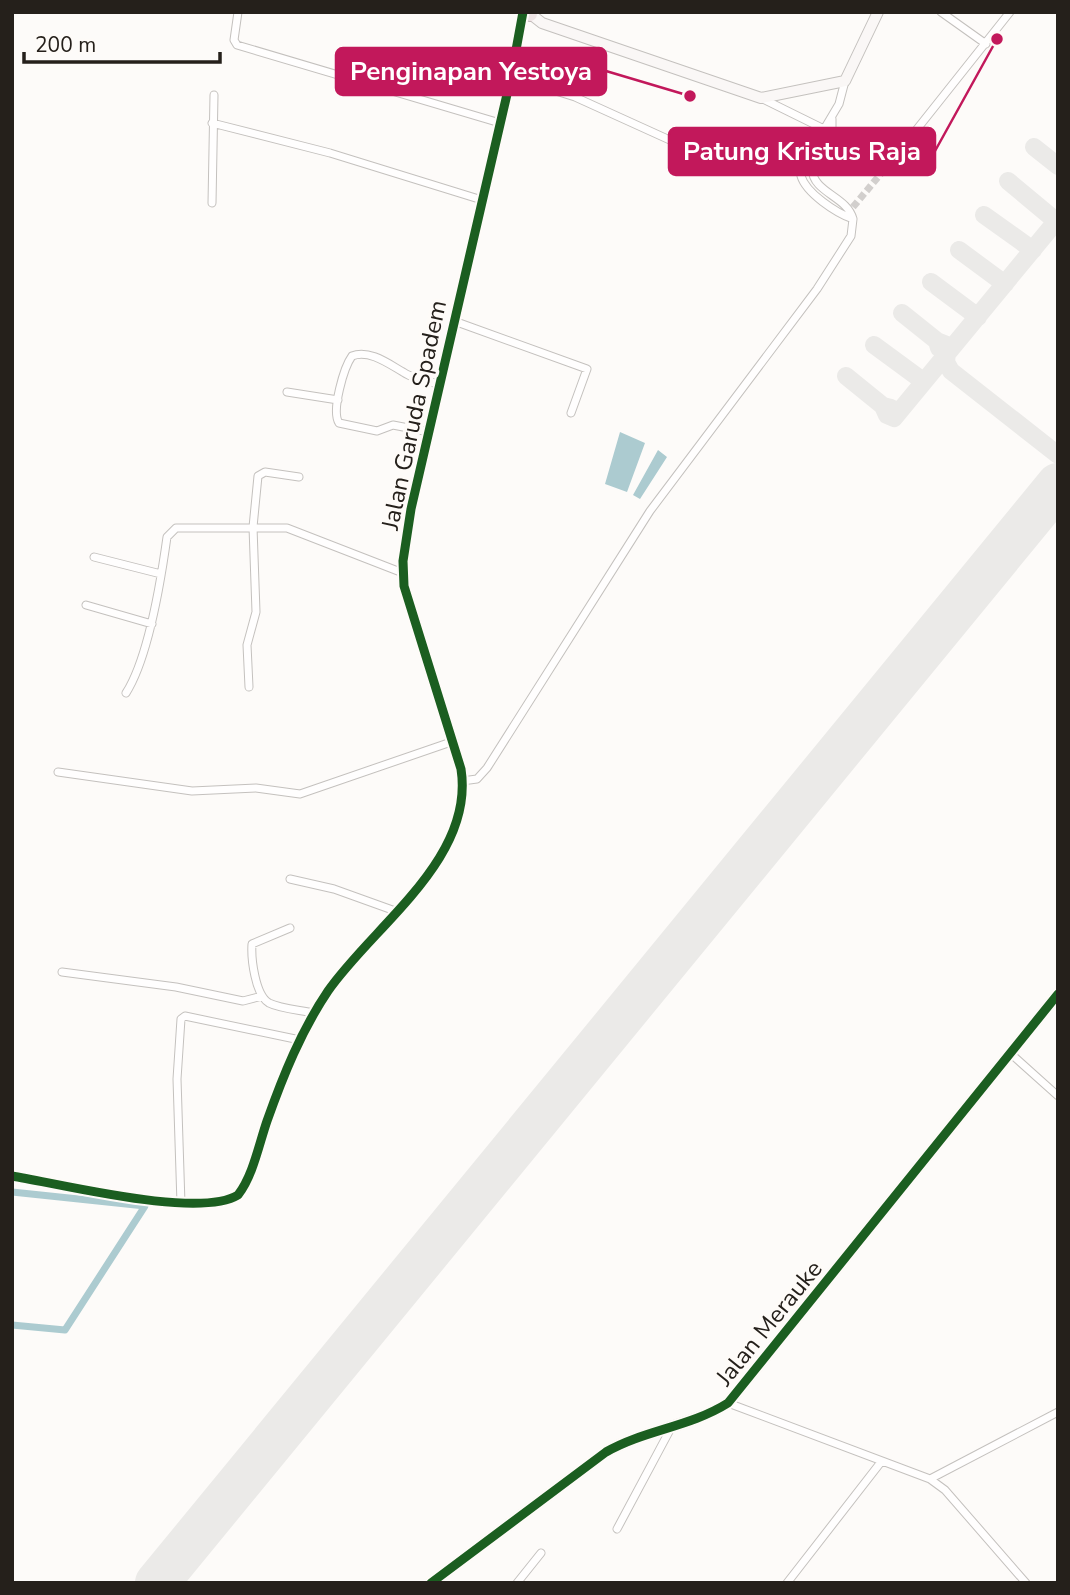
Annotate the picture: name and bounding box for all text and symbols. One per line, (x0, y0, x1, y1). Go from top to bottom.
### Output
scale bar (24, 21, 220, 65)
text: 200 m (35, 31, 96, 59)
callout: Penginapan Yestoya (336, 48, 606, 95)
text: Penginapan Yestoya (350, 54, 592, 89)
callout: Patung Kristus Raja (669, 128, 935, 175)
text: Patung Kristus Raja (683, 134, 921, 169)
street label: Jalan Garuda Spadem (374, 297, 454, 534)
street label: Jalan Merauke (708, 1254, 829, 1393)

